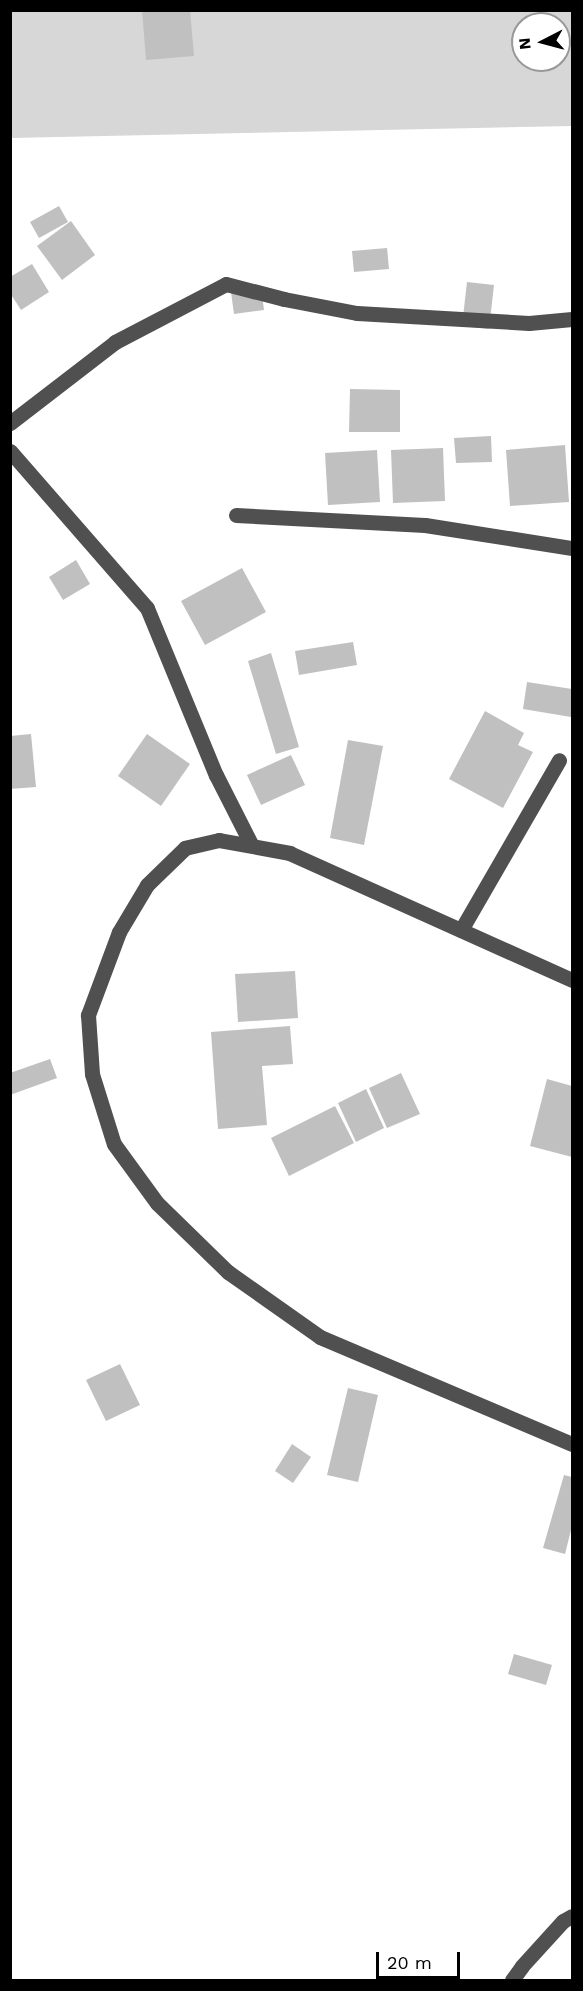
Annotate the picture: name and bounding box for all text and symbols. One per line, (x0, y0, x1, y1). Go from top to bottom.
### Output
north arrow (511, 12, 571, 72)
text: N (515, 37, 535, 51)
scale bar (379, 1940, 463, 1978)
text: 20 m (387, 1952, 432, 1973)

